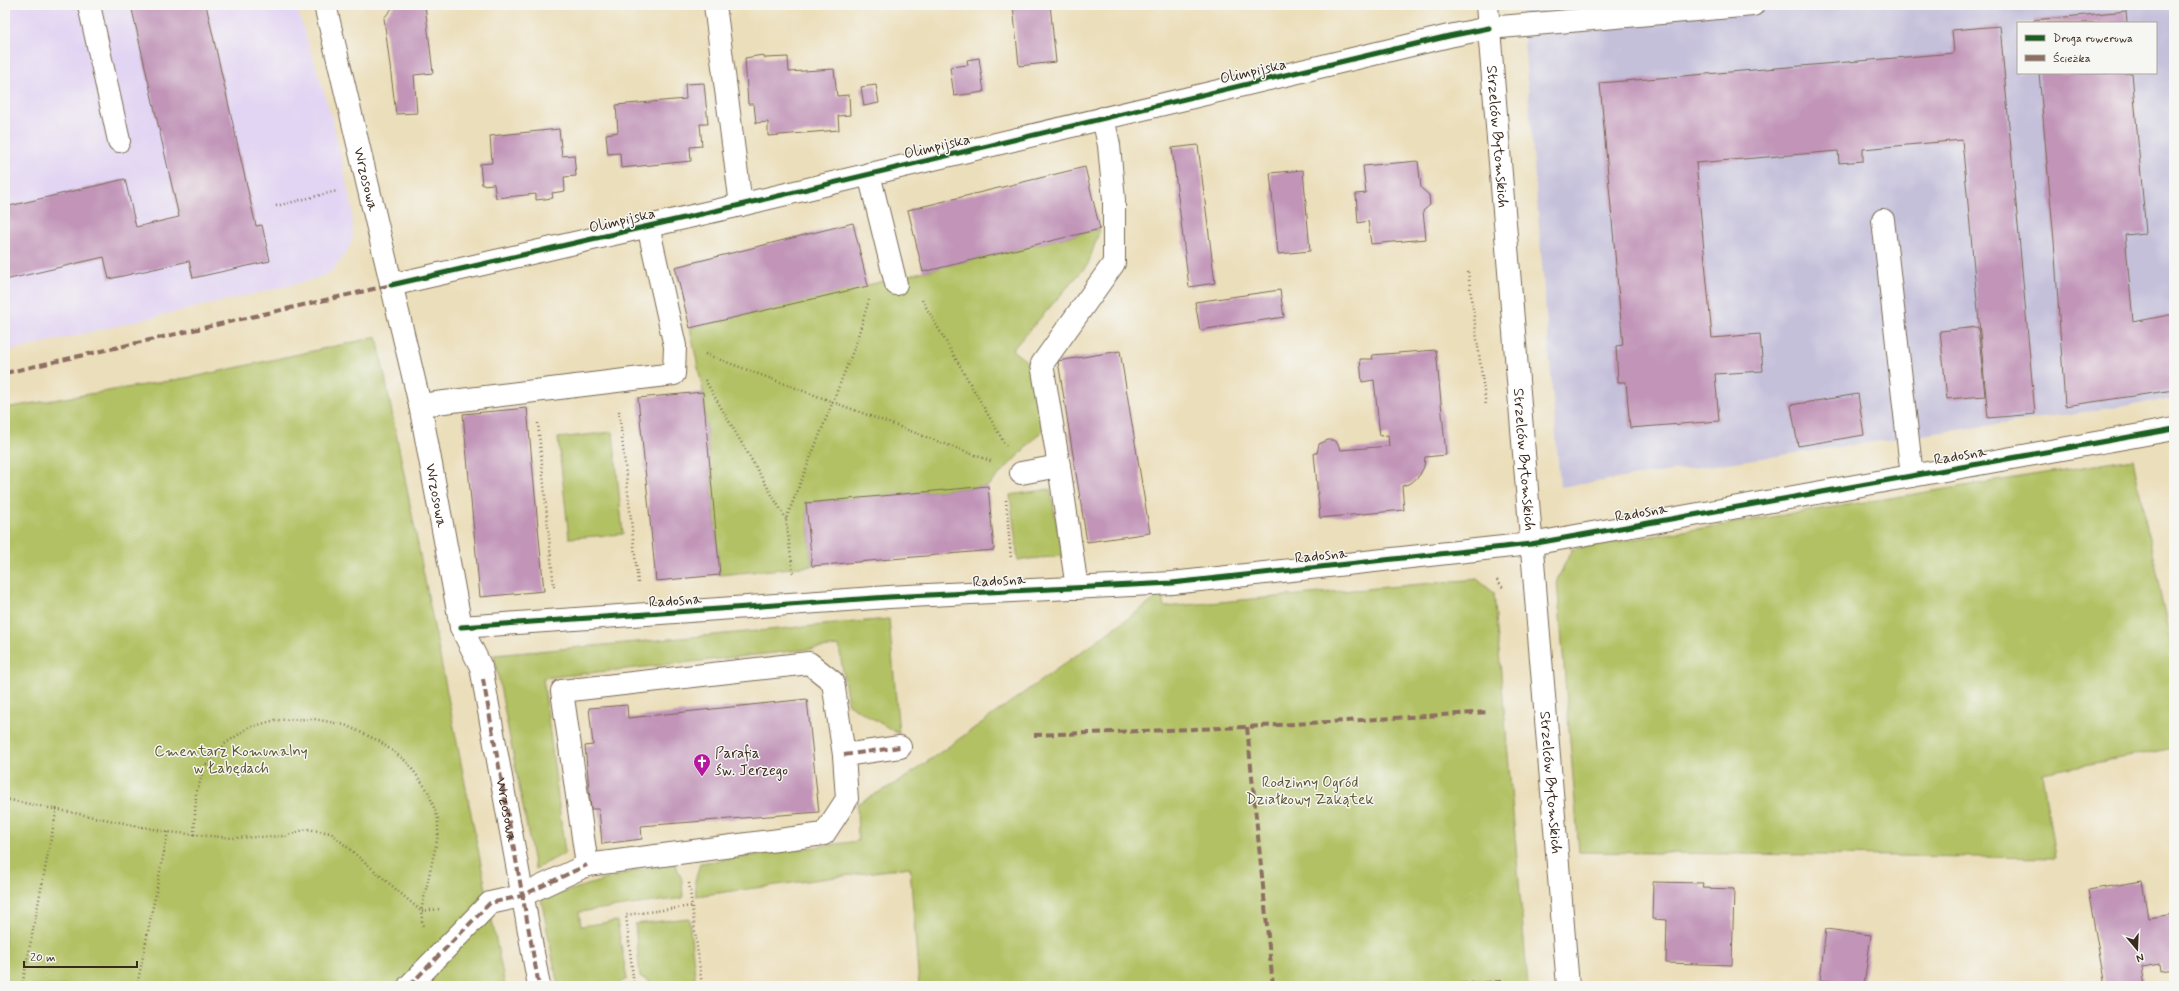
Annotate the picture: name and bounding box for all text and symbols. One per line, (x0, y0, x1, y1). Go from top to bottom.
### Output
legend (2017, 22, 2157, 74)
text: Droga rowerowa (2053, 31, 2133, 47)
text: Ścieżka (2053, 51, 2091, 67)
street label: Olimpijska (1218, 55, 1288, 89)
street label: Strzelców Bytomskich (1481, 64, 1513, 209)
street label: Olimpijska (902, 130, 972, 164)
street label: Wrzosowa (348, 146, 383, 214)
street label: Olimpijska (587, 204, 657, 238)
street label: Strzelców Bytomskich (1508, 387, 1539, 532)
street label: Radosna (1932, 441, 1989, 470)
street label: Wrzosowa (420, 462, 452, 530)
street label: Radosna (1613, 498, 1670, 527)
street label: Radosna (1294, 543, 1349, 569)
street label: Radosna (972, 570, 1027, 592)
street label: Radosna (648, 589, 703, 613)
street label: Strzelców Bytomskich (1534, 710, 1566, 855)
park label: Cmentarz Komunalny w Łabędach (154, 742, 308, 779)
place label: Parafia św. Jerzego (715, 744, 788, 781)
church icon: Parafia św. Jerzego (692, 752, 712, 777)
park label: Rodzinny Ogród Działkowy Zakątek (1246, 773, 1374, 810)
street label: Wrzosowa (490, 777, 522, 845)
north arrow (2117, 929, 2157, 969)
scale bar (24, 943, 137, 969)
text: 20 m (30, 950, 56, 966)
text: N (2134, 950, 2146, 965)

